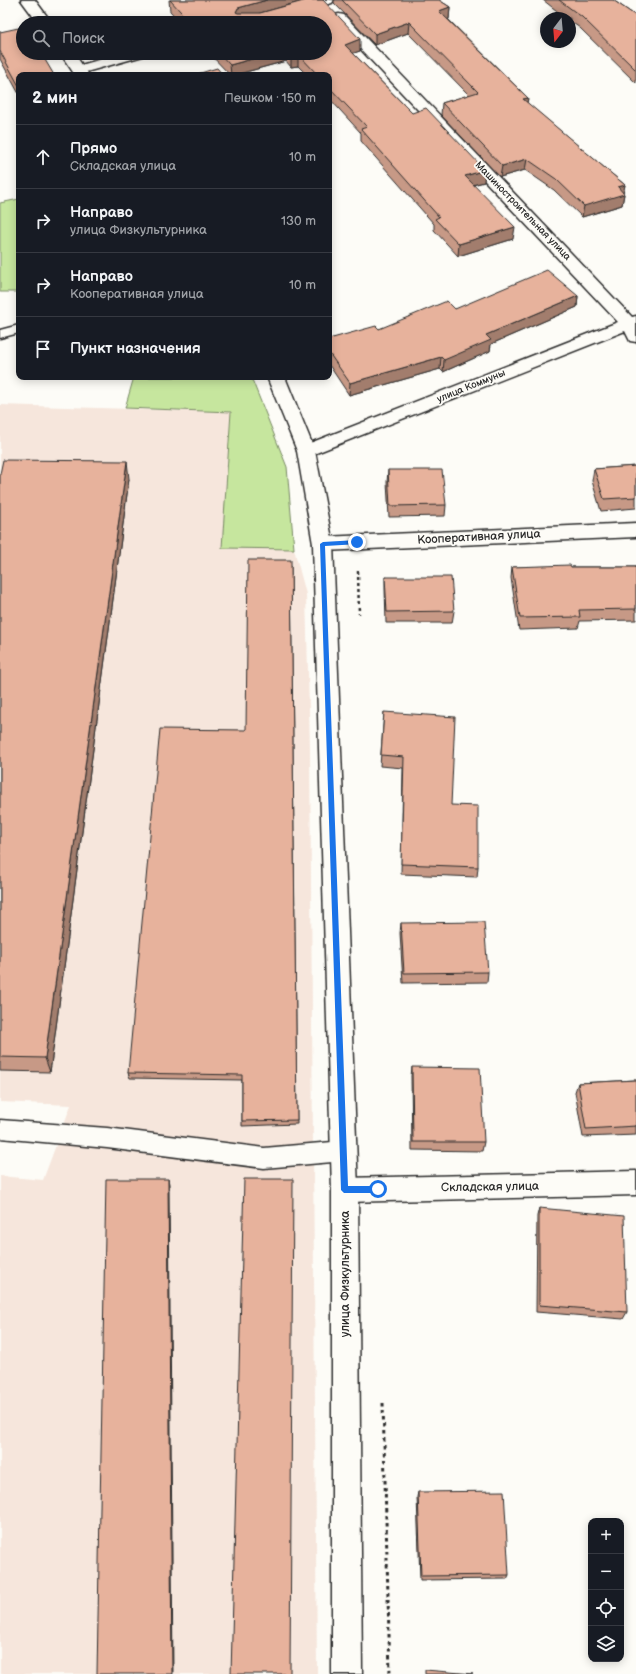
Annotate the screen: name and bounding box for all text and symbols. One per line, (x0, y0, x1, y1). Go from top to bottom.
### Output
north arrow (540, 12, 576, 48)
search box (16, 16, 332, 60)
icon: search (30, 27, 52, 49)
text: Поиск (62, 29, 105, 48)
text: 2 мин (32, 88, 78, 108)
text: Пешком · 150 m (224, 90, 316, 106)
text: Прямо (70, 139, 117, 158)
icon: ahead (32, 146, 54, 168)
text: 10 m (289, 149, 316, 165)
text: Складская улица (70, 158, 176, 174)
street label: Машиностроительная улица (473, 159, 573, 263)
text: Направо (70, 203, 133, 222)
icon: right (32, 210, 54, 232)
text: 130 m (281, 213, 316, 229)
text: улица Физкультурника (70, 222, 207, 238)
text: Направо (70, 267, 133, 286)
icon: right (32, 274, 54, 296)
text: 10 m (289, 277, 316, 293)
text: Кооперативная улица (70, 286, 204, 302)
icon: arrive (32, 338, 54, 360)
text: Пункт назначения (70, 339, 201, 358)
street label: улица Коммуны (435, 367, 507, 405)
street label: Кооперативная улица (417, 526, 541, 548)
route end (348, 533, 366, 551)
street label: Складская улица (441, 1179, 539, 1195)
route start (369, 1180, 387, 1198)
street label: улица Физкультурника (338, 1211, 353, 1337)
map controls (588, 1518, 624, 1662)
button: + (588, 1518, 624, 1554)
button: − (588, 1554, 624, 1590)
button: locate (588, 1590, 624, 1626)
button: layers (588, 1626, 624, 1662)

